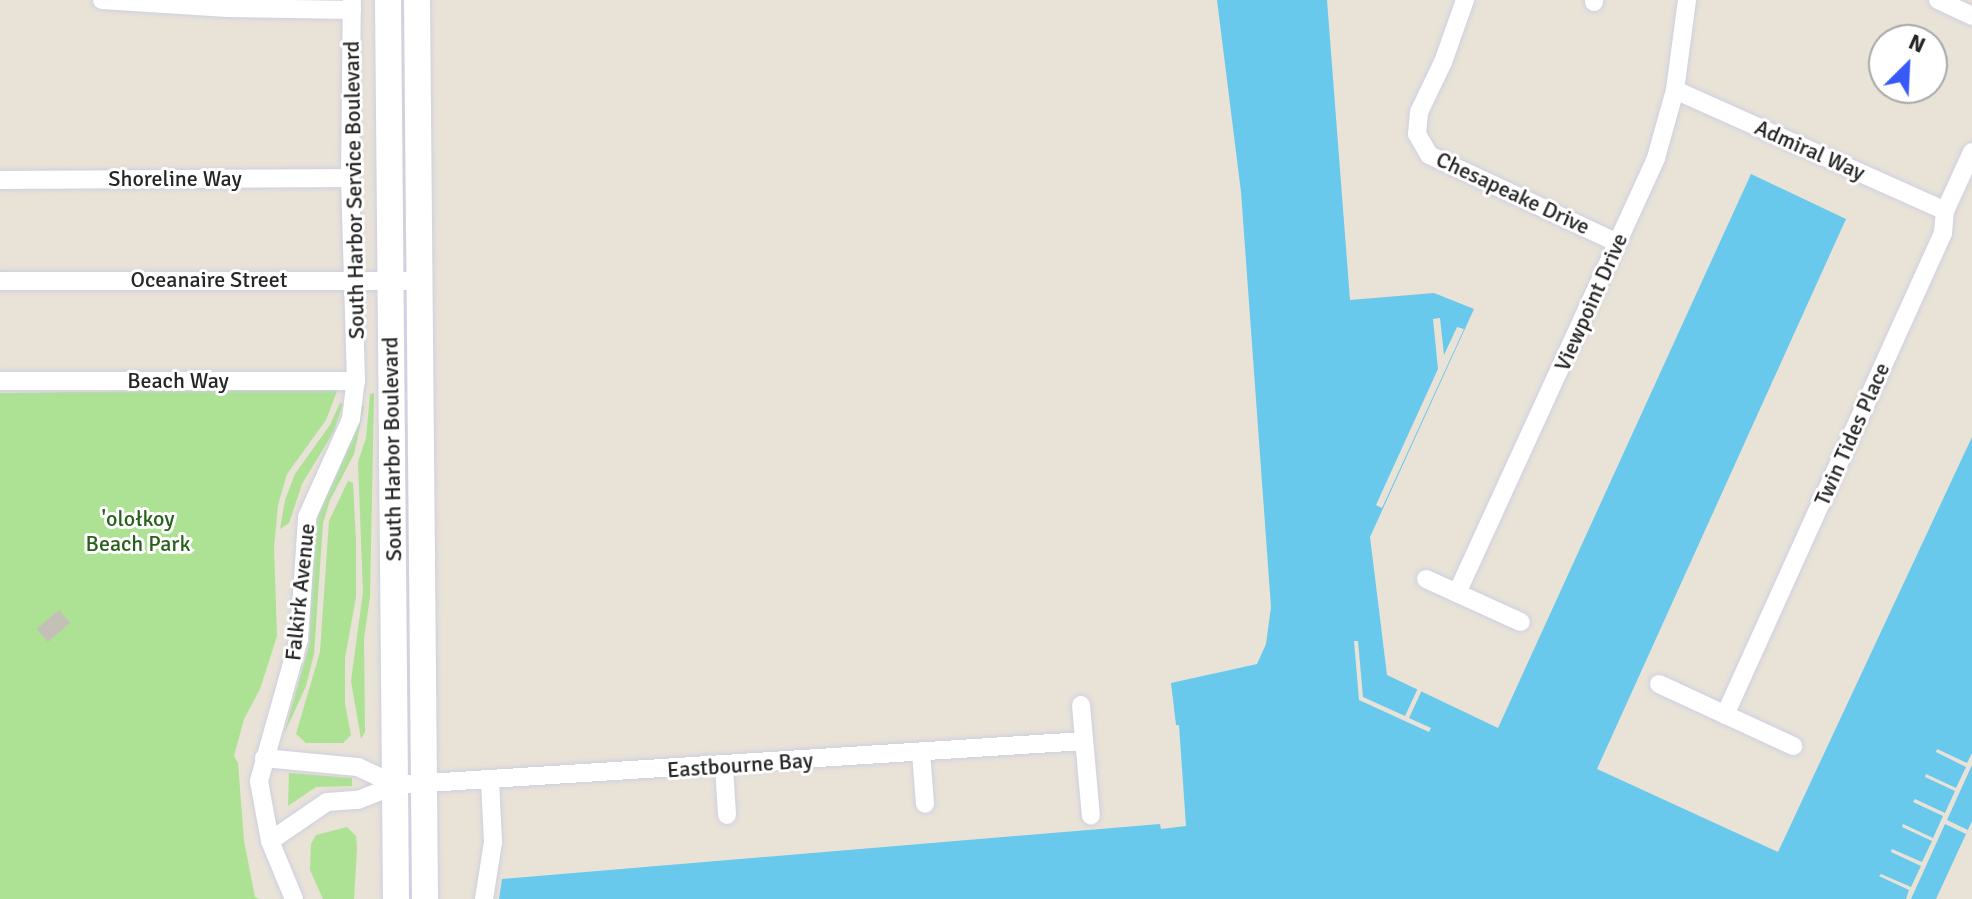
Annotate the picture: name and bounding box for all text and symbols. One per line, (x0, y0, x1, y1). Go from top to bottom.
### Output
north arrow (1868, 24, 1948, 104)
text: N (1905, 28, 1930, 59)
street label: South Harbor Service Boulevard (338, 41, 370, 339)
street label: Admiral Way (1751, 114, 1869, 186)
street label: Chesapeake Drive (1432, 146, 1594, 240)
street label: Shoreline Way (108, 166, 242, 192)
street label: Viewpoint Drive (1549, 229, 1633, 375)
street label: Oceanaire Street (131, 267, 287, 293)
street label: South Harbor Boulevard (377, 336, 407, 562)
street label: Twin Tides Place (1809, 359, 1895, 509)
street label: Beach Way (127, 368, 229, 394)
park label: 'olołkoy Beach Park (86, 505, 190, 556)
street label: Falkirk Avenue (280, 522, 320, 662)
street label: Eastbourne Bay (666, 747, 814, 783)

